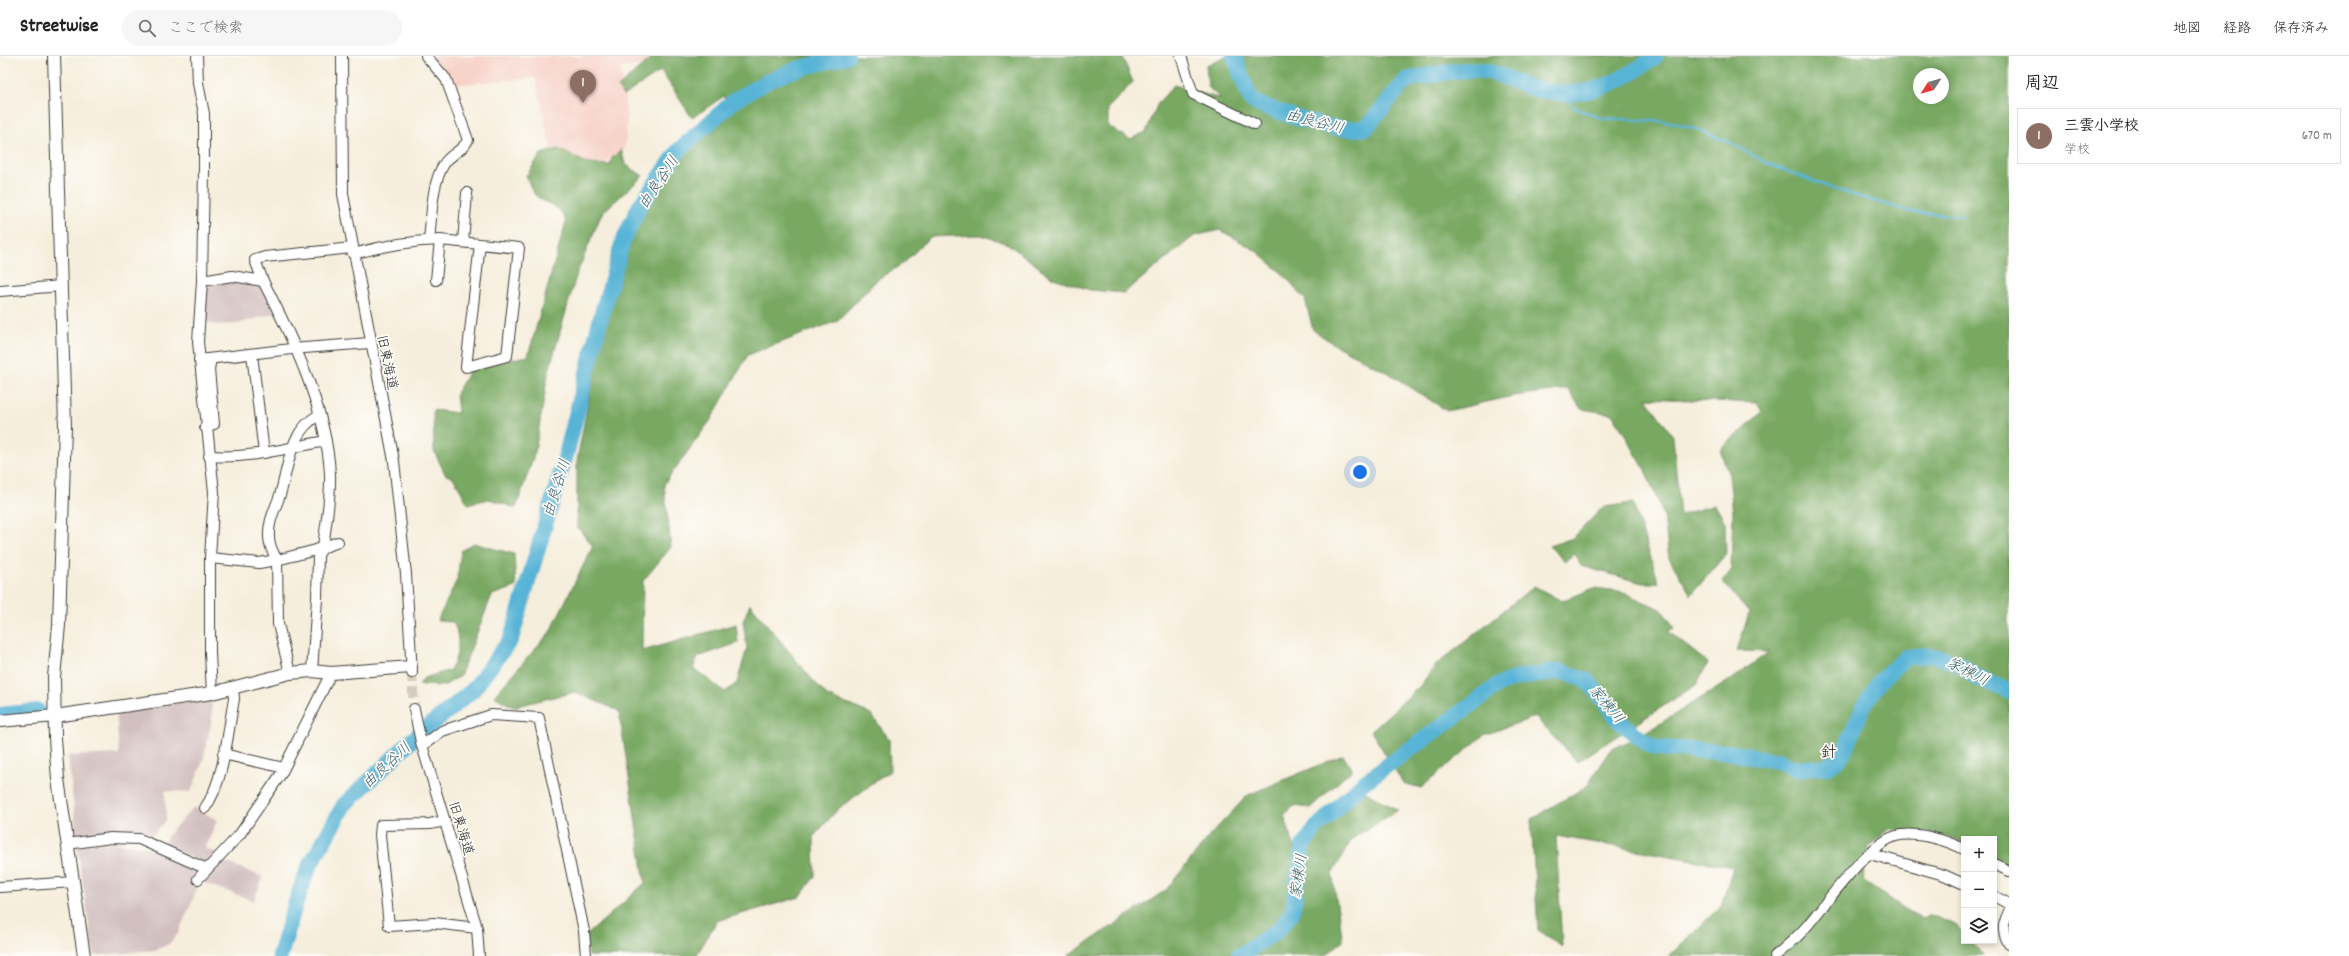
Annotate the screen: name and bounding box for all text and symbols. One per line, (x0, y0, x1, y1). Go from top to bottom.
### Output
search box (122, 10, 402, 46)
text: Streetwise (20, 14, 98, 41)
icon: search (136, 17, 158, 39)
text: ここで検索 (168, 18, 243, 40)
text: 地図 (2173, 19, 2201, 39)
text: 経路 (2223, 19, 2251, 39)
text: 保存済み (2273, 19, 2329, 39)
north arrow (1913, 68, 1949, 104)
pin: 1 (570, 70, 596, 103)
text: 周辺 (2025, 73, 2059, 97)
water label: 由良谷川 (1283, 105, 1346, 141)
text: 三雲小学校 (2064, 116, 2139, 138)
text: 1 (2038, 127, 2040, 146)
text: 670 m (2302, 127, 2332, 146)
text: 学校 (2064, 141, 2090, 160)
water label: 由良谷川 (634, 152, 686, 214)
street label: 旧東海道 (370, 333, 402, 392)
water label: 由良谷川 (539, 457, 577, 520)
your location (1350, 462, 1370, 482)
water label: 家棟川 (1942, 653, 1992, 693)
water label: 家棟川 (1583, 681, 1628, 730)
water label: 由良谷川 (358, 738, 417, 795)
district label: 針 (1821, 742, 1837, 765)
street label: 旧東海道 (442, 799, 478, 858)
map controls (1961, 836, 1997, 944)
button: + (1961, 836, 1997, 872)
water label: 家棟川 (1286, 852, 1314, 900)
button: − (1961, 872, 1997, 908)
button: layers (1961, 908, 1997, 944)

